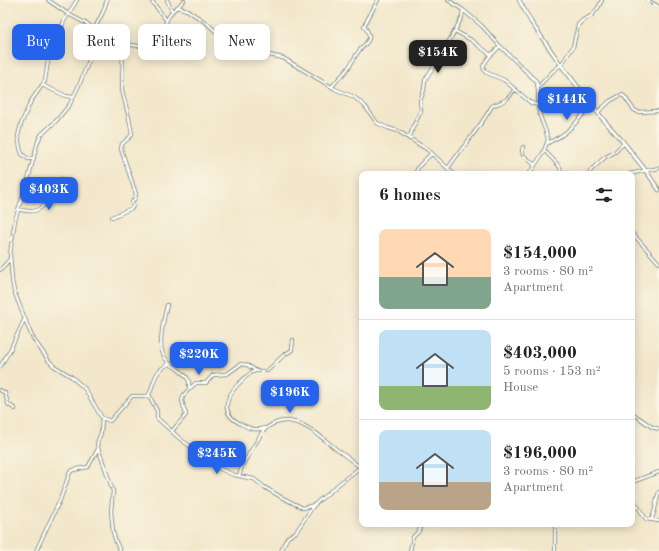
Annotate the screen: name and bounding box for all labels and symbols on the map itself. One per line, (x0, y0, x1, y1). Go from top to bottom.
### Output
pin: $154K (410, 40, 466, 74)
pin: $144K (539, 87, 595, 121)
pin: $403K (21, 177, 77, 211)
pin: $220K (171, 342, 227, 376)
pin: $196K (262, 380, 318, 414)
pin: $245K (189, 441, 245, 475)

